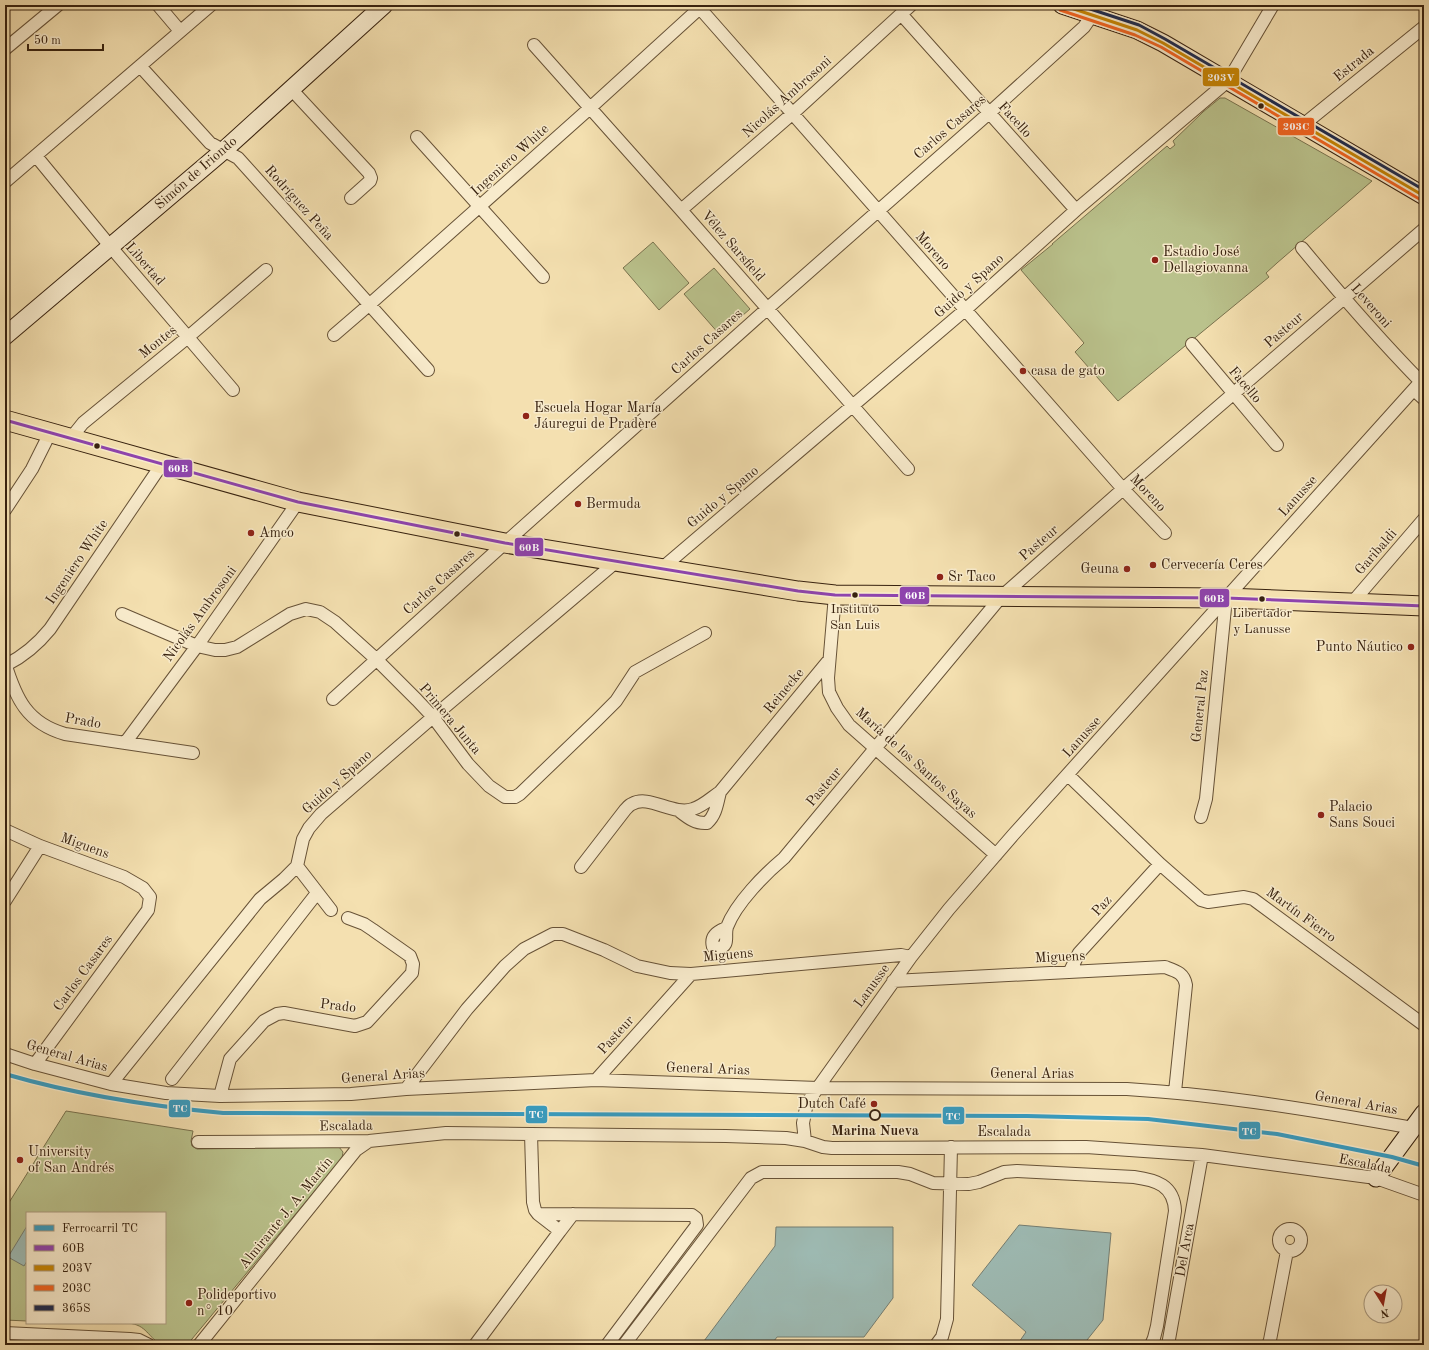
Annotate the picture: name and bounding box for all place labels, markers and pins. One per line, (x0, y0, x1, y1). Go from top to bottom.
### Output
unlabelled marker (1256, 101, 1266, 111)
place label: Estadio José Dellagiovanna (1163, 245, 1249, 275)
marker: Estadio José Dellagiovanna (1150, 255, 1160, 265)
place label: casa de gato (1031, 364, 1105, 378)
marker: casa de gato (1018, 366, 1028, 376)
place label: Escuela Hogar María Jáuregui de Pradère (534, 401, 662, 431)
marker: Escuela Hogar María Jáuregui de Pradère (521, 411, 531, 421)
unlabelled marker (92, 441, 102, 451)
place label: Bermuda (586, 497, 641, 511)
marker: Bermuda (573, 499, 583, 509)
place label: Amco (259, 526, 294, 540)
marker: Amco (246, 528, 256, 538)
unlabelled marker (452, 529, 462, 539)
place label: Cervecería Ceres (1161, 558, 1263, 572)
marker: Cervecería Ceres (1148, 560, 1158, 570)
place label: Geuna (1081, 562, 1119, 576)
marker: Geuna (1122, 564, 1132, 574)
place label: Sr Taco (948, 570, 996, 584)
marker: Sr Taco (935, 572, 945, 582)
marker: Instituto San Luis (850, 590, 860, 600)
marker: Libertador y Lanusse (1257, 594, 1267, 604)
place label: Instituto San Luis (830, 603, 880, 632)
place label: Libertador y Lanusse (1232, 607, 1293, 636)
place label: Punto Náutico (1316, 640, 1403, 654)
marker: Punto Náutico (1406, 642, 1416, 652)
place label: Palacio Sans Souci (1329, 800, 1395, 830)
marker: Palacio Sans Souci (1316, 810, 1326, 820)
place label: Dutch Café (798, 1097, 866, 1111)
marker: Dutch Café (869, 1099, 879, 1109)
marker: Marina Nueva (869, 1109, 881, 1121)
place label: Marina Nueva (831, 1124, 919, 1138)
place label: University of San Andrés (28, 1145, 114, 1175)
marker: University of San Andrés (15, 1155, 25, 1165)
place label: Polideportivo n° 10 (197, 1288, 276, 1318)
marker: Polideportivo n° 10 (184, 1298, 194, 1308)

